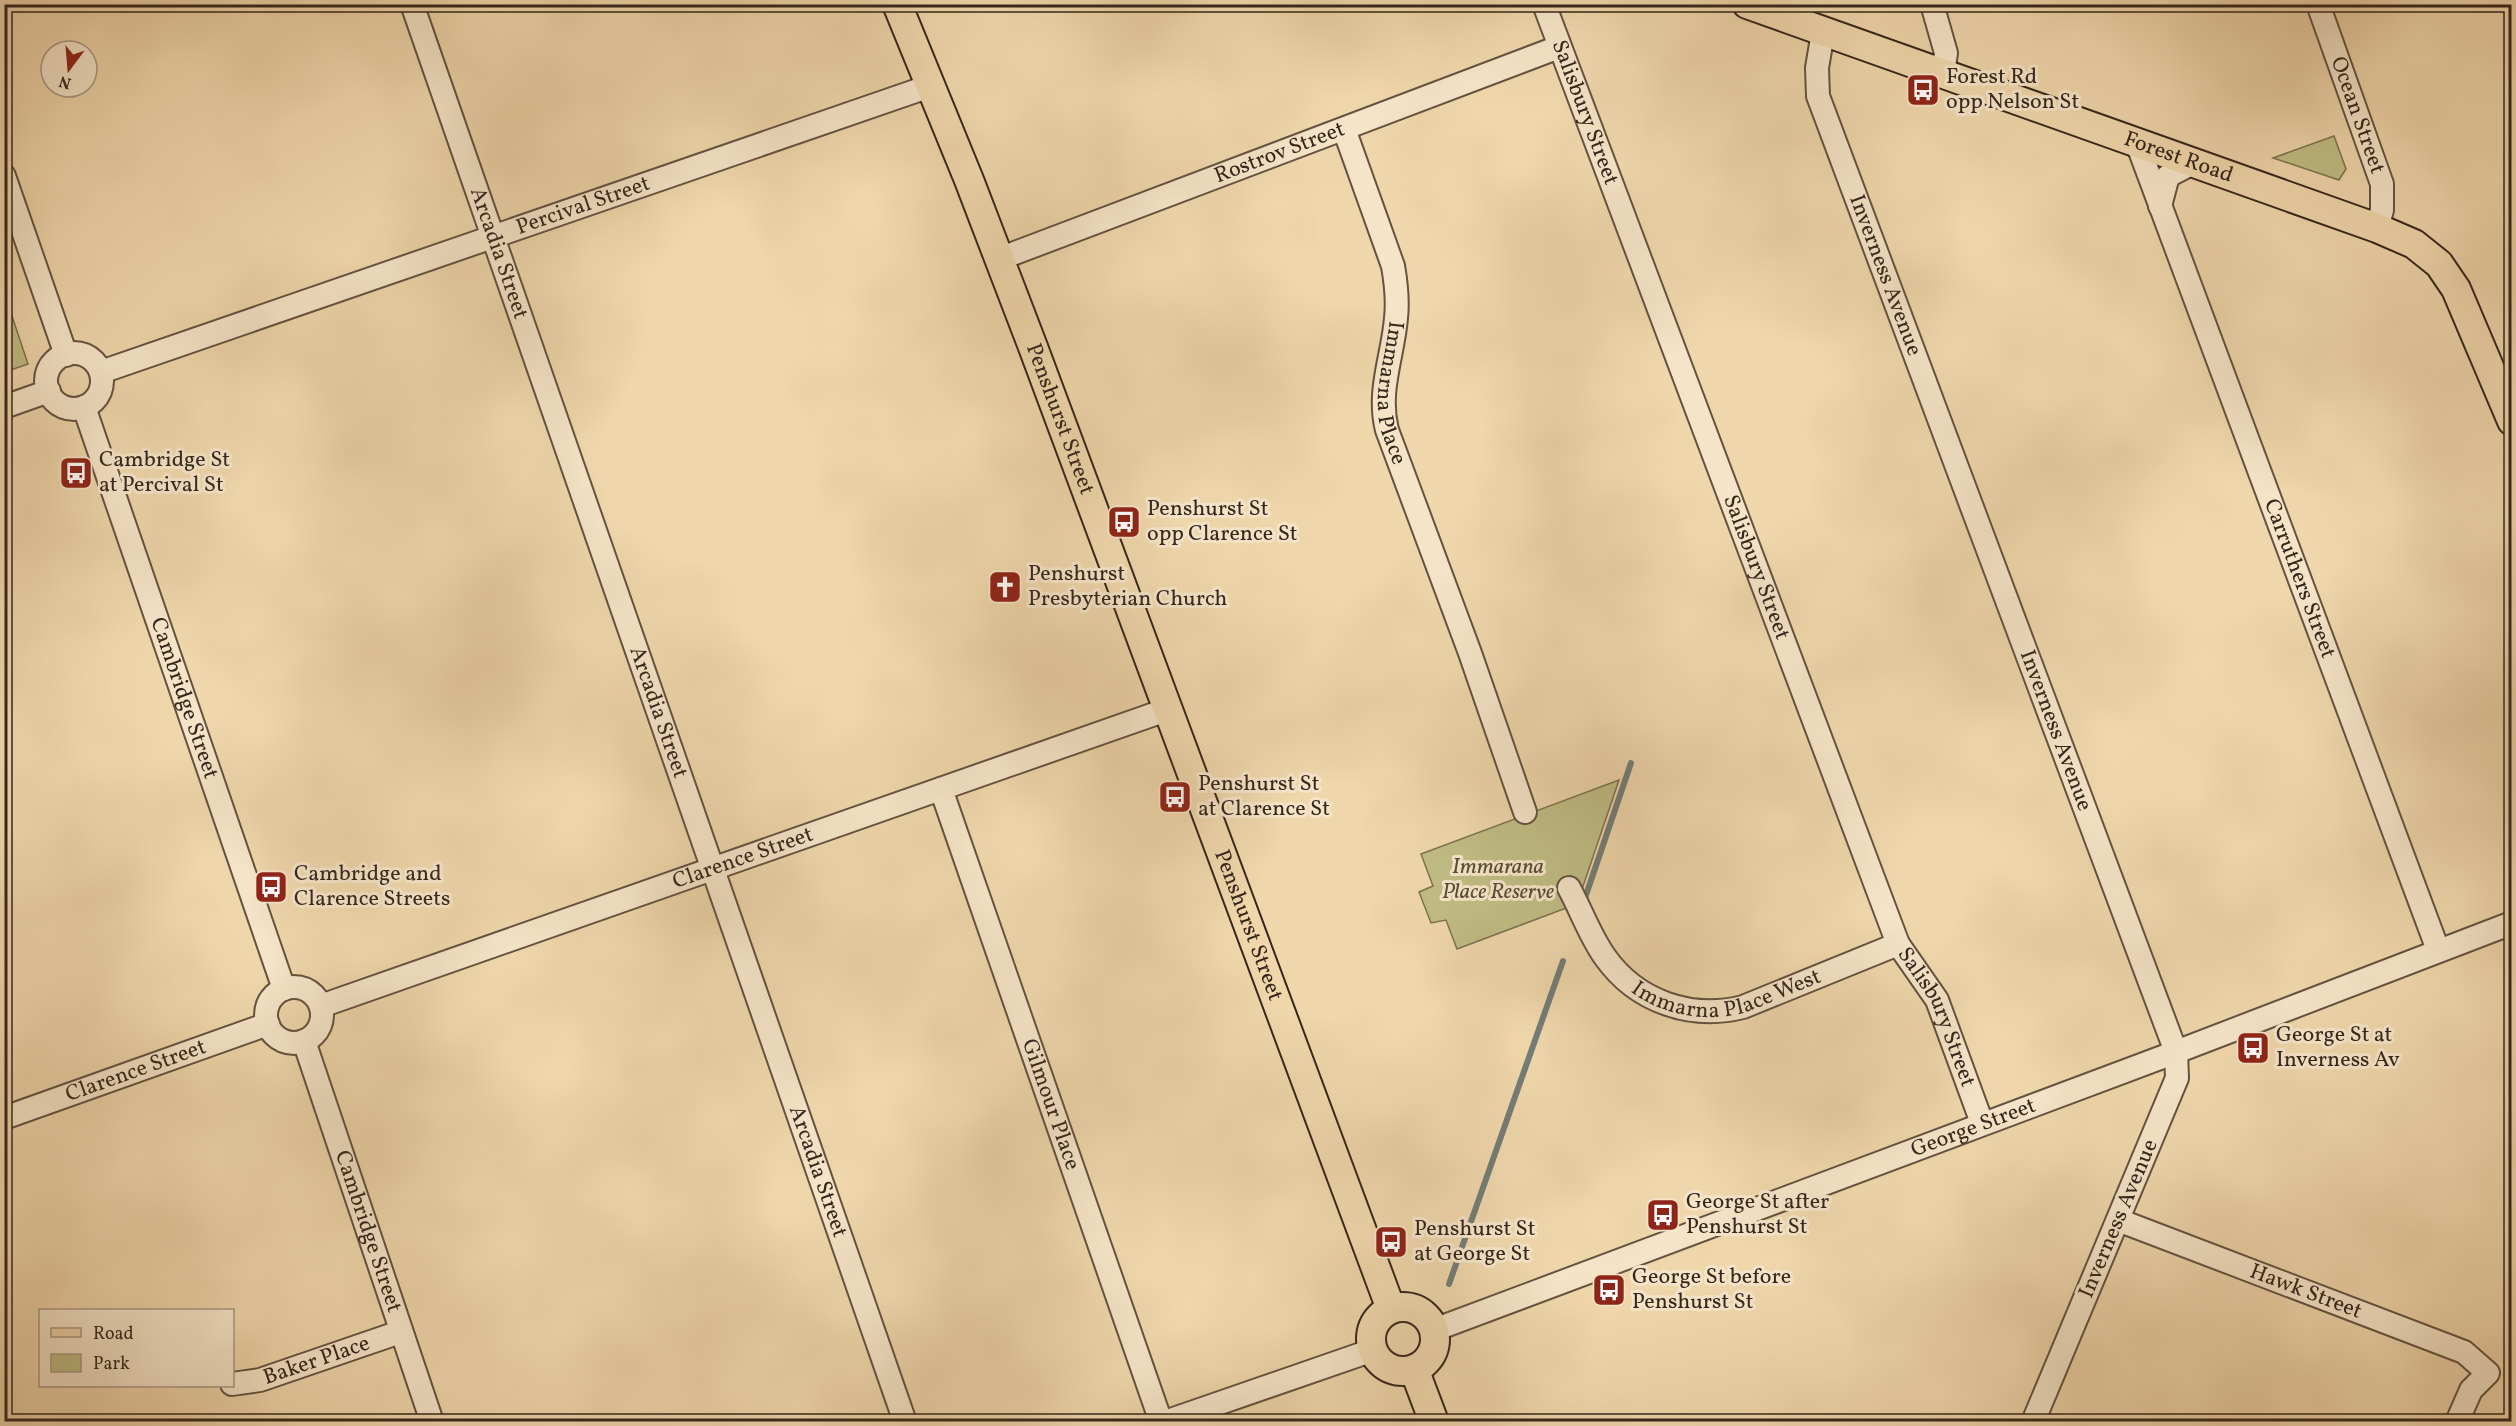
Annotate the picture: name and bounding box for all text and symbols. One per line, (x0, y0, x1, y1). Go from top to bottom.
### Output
street label: Salisbury Street (1543, 36, 1626, 190)
north arrow (39, 39, 99, 99)
street label: Ocean Street (2322, 52, 2393, 178)
place label: Forest Rd opp Nelson St (1946, 62, 2079, 118)
text: N (56, 69, 74, 94)
bus stop icon: Forest Rd opp Nelson St (1905, 72, 1941, 108)
street label: Rostrov Street (1210, 114, 1349, 192)
street label: Forest Road (2120, 124, 2237, 191)
street label: Percival Street (512, 168, 654, 243)
street label: Arcadia Street (461, 183, 536, 324)
street label: Inverness Avenue (1841, 190, 1929, 360)
street label: Immarna Place (1368, 319, 1414, 469)
street label: Penshurst Street (1018, 339, 1102, 500)
place label: Cambridge St at Percival St (99, 445, 230, 501)
bus stop icon: Cambridge St at Percival St (58, 455, 94, 491)
street label: Salisbury Street (1715, 490, 1798, 645)
place label: Penshurst St opp Clarence St (1147, 494, 1298, 550)
street label: Carruthers Street (2256, 494, 2344, 663)
bus stop icon: Penshurst St opp Clarence St (1106, 504, 1142, 540)
place label: Penshurst Presbyterian Church (1028, 559, 1227, 615)
church icon: Penshurst Presbyterian Church (987, 569, 1023, 605)
street label: Cambridge Street (142, 613, 226, 783)
street label: Arcadia Street (621, 642, 696, 783)
street label: Inverness Avenue (2011, 645, 2100, 815)
place label: Penshurst St at Clarence St (1198, 769, 1330, 825)
bus stop icon: Penshurst St at Clarence St (1157, 779, 1193, 815)
street label: Clarence Street (668, 819, 818, 897)
street label: Penshurst Street (1206, 845, 1291, 1006)
park label: Immarana Place Reserve (1442, 852, 1554, 908)
place label: Cambridge and Clarence Streets (294, 859, 450, 915)
bus stop icon: Cambridge and Clarence Streets (253, 869, 289, 905)
street label: Salisbury Street (1889, 941, 1983, 1092)
street label: Immarna Place West (1625, 961, 1826, 1027)
place label: George St at Inverness Av (2276, 1020, 2400, 1076)
bus stop icon: George St at Inverness Av (2235, 1030, 2271, 1066)
street label: Clarence Street (61, 1032, 211, 1110)
street label: Gilmour Place (1013, 1035, 1088, 1174)
street label: George Street (1906, 1090, 2041, 1165)
street label: Arcadia Street (781, 1101, 855, 1242)
street label: Inverness Avenue (2072, 1135, 2166, 1303)
street label: Cambridge Street (326, 1147, 410, 1317)
place label: George St after Penshurst St (1686, 1187, 1829, 1243)
bus stop icon: George St after Penshurst St (1645, 1197, 1681, 1233)
place label: Penshurst St at George St (1414, 1214, 1536, 1270)
bus stop icon: Penshurst St at George St (1373, 1224, 1409, 1260)
street label: Hawk Street (2245, 1256, 2367, 1327)
place label: George St before Penshurst St (1632, 1262, 1791, 1318)
bus stop icon: George St before Penshurst St (1591, 1272, 1627, 1308)
legend (39, 1309, 234, 1387)
text: Road (93, 1322, 134, 1347)
street label: Baker Place (259, 1328, 374, 1393)
text: Park (93, 1352, 130, 1377)

